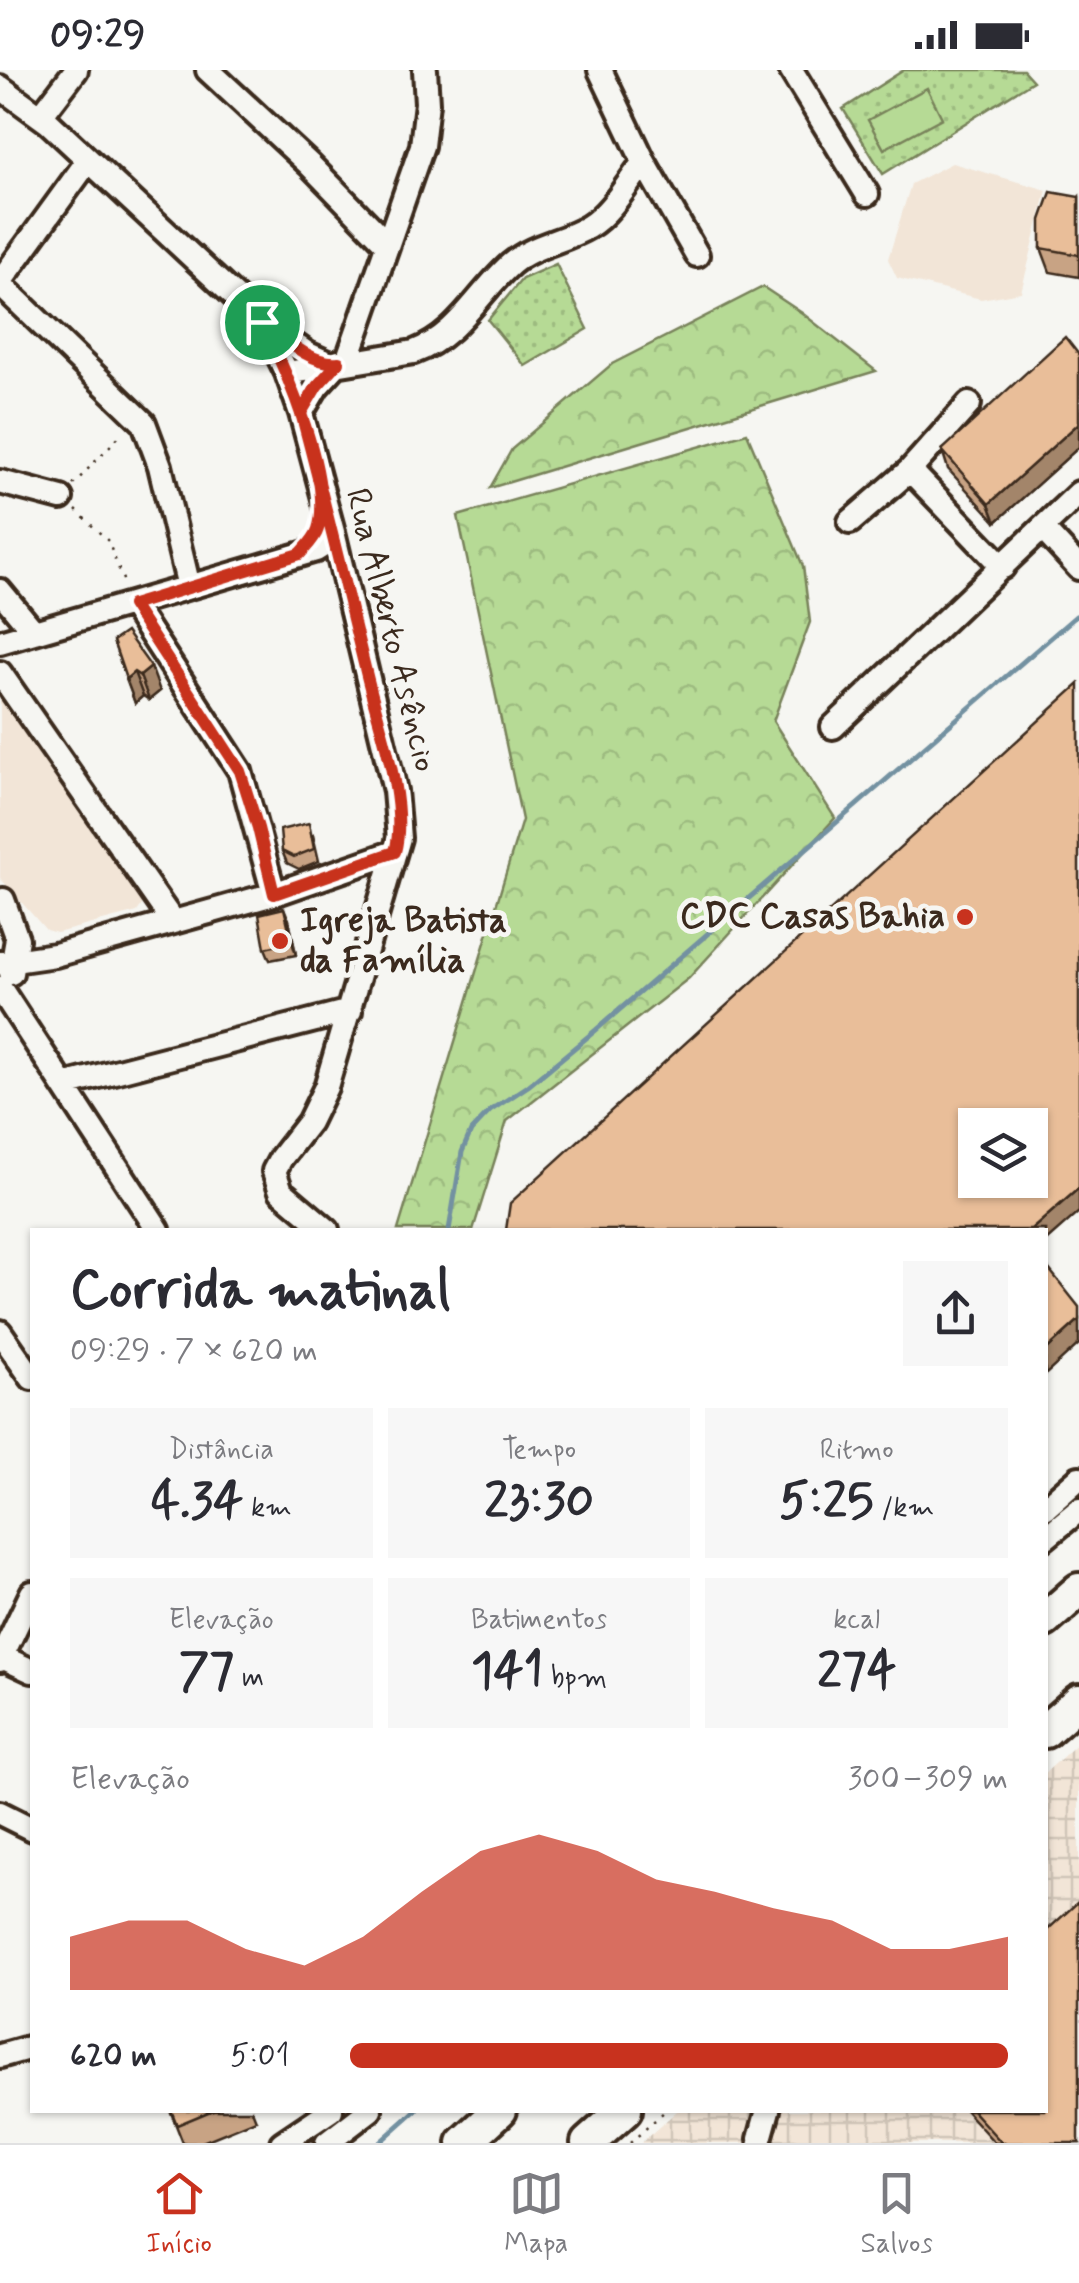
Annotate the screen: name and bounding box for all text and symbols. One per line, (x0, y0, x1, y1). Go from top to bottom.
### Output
text: 09:29 (50, 11, 145, 60)
pin (220, 280, 305, 365)
icon: arrive (235, 295, 290, 350)
street label: Rua Alberto Asêncio (334, 484, 448, 776)
place label: CDC Casas Bahia (680, 894, 945, 940)
place label: Igreja Batista da Família (300, 898, 507, 984)
marker: CDC Casas Bahia (954, 906, 976, 928)
marker: Igreja Batista da Família (269, 930, 291, 952)
map controls (958, 1108, 1048, 1198)
button: layers (958, 1108, 1048, 1198)
text: Corrida matinal (70, 1256, 450, 1328)
button: share (903, 1261, 1008, 1366)
text: 09:29 · 7 × 620 m (70, 1330, 318, 1372)
text: Distância (169, 1432, 274, 1469)
text: Tempo (502, 1432, 576, 1469)
text: Ritmo (820, 1432, 894, 1469)
text: 4.34 (151, 1469, 243, 1535)
text: 23:30 (484, 1469, 594, 1535)
text: 5:25 (779, 1469, 874, 1535)
text: km (243, 1490, 292, 1527)
text: /km (874, 1490, 934, 1527)
text: Elevação (169, 1602, 274, 1639)
text: Batimentos (471, 1602, 607, 1639)
text: kcal (833, 1602, 880, 1639)
text: 77 (179, 1639, 234, 1705)
text: 141 (471, 1639, 543, 1705)
text: 274 (817, 1639, 896, 1705)
text: m (234, 1660, 264, 1697)
text: bpm (543, 1660, 607, 1697)
text: Elevação (70, 1758, 190, 1800)
text: 300–309 m (848, 1758, 1008, 1800)
text: 620 m (70, 2035, 157, 2077)
text: 5:01 (230, 2035, 289, 2077)
tab: Início (146, 2166, 212, 2263)
tab: Mapa (504, 2166, 568, 2263)
tab: Salvos (861, 2166, 933, 2263)

